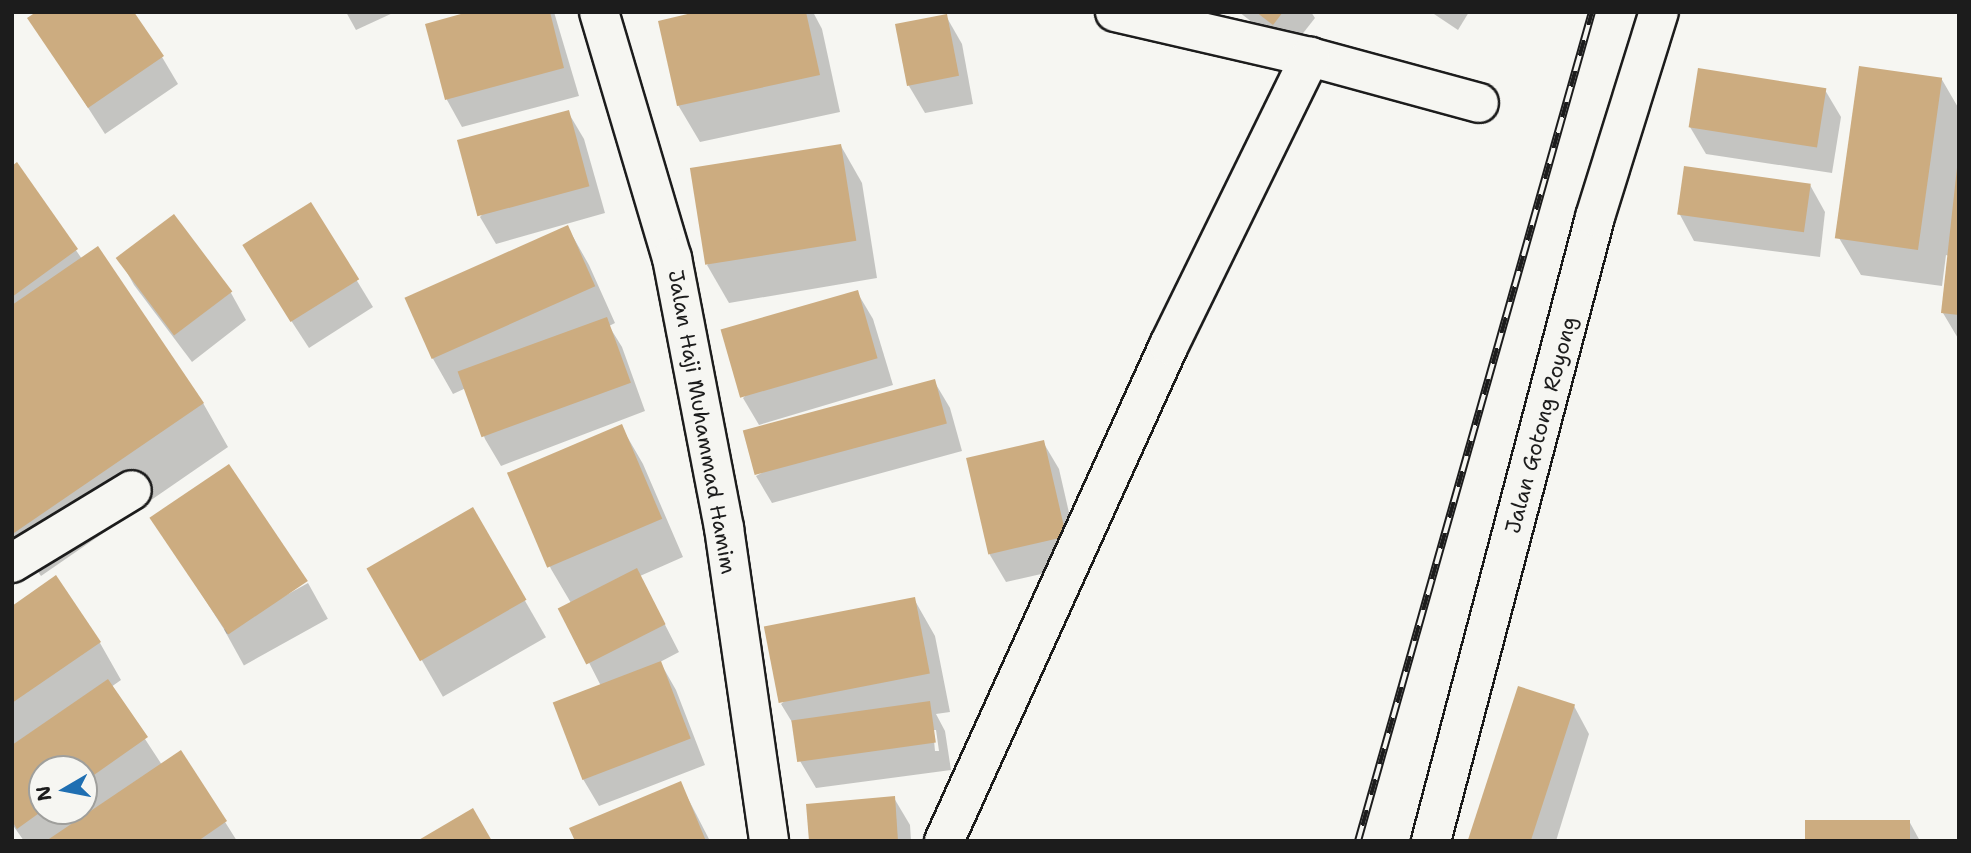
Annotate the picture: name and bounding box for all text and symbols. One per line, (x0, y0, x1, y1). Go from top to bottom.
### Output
street label: Jalan Haji Muhammad Hamim (663, 268, 741, 576)
street label: Jalan Gotong Royong (1500, 314, 1582, 536)
north arrow (28, 755, 98, 825)
text: N (30, 784, 57, 803)

